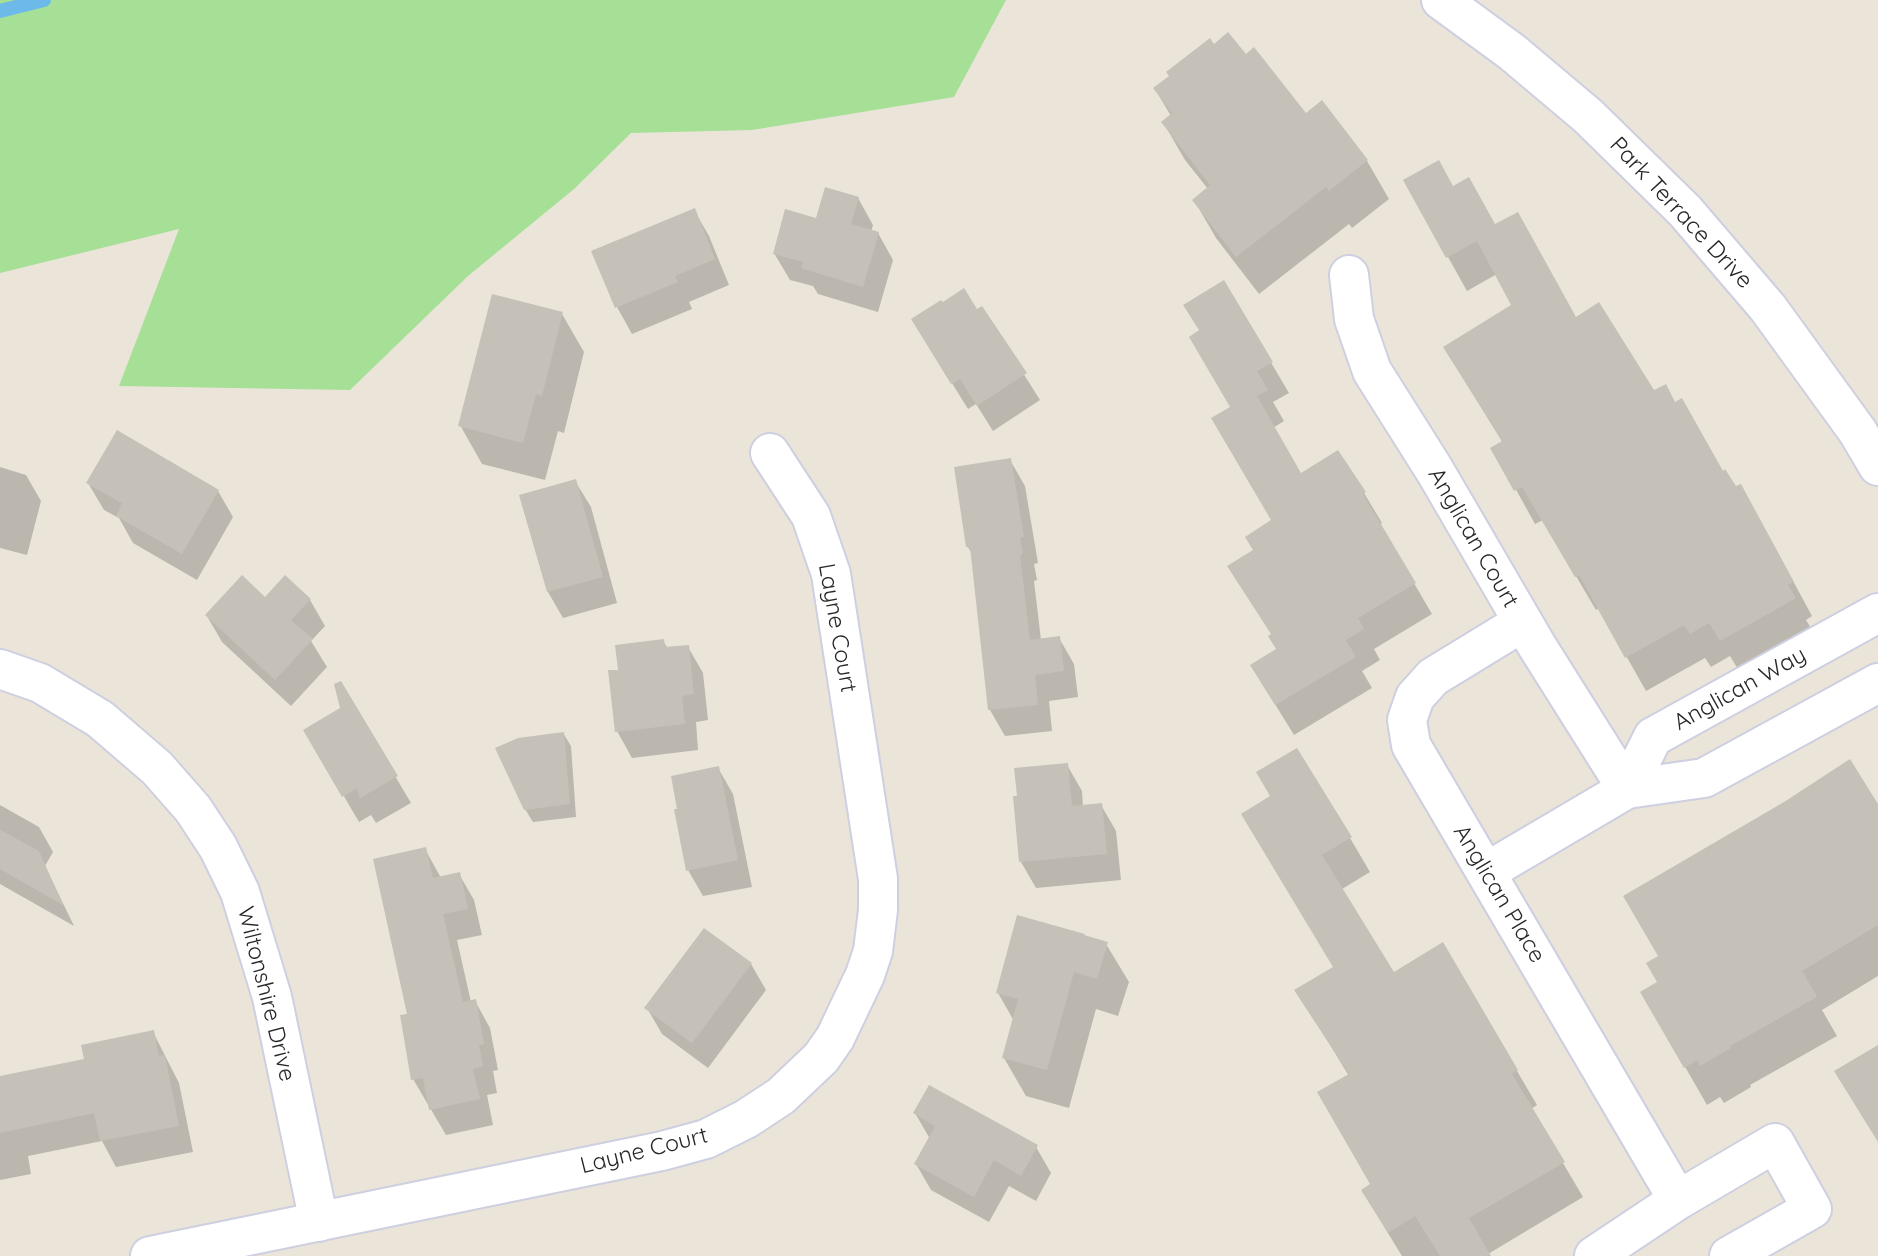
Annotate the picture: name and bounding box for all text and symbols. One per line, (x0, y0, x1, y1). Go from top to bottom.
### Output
street label: Park Terrace Drive (1604, 132, 1758, 294)
street label: Anglican Court (1422, 463, 1524, 613)
street label: Layne Court (812, 561, 862, 695)
street label: Anglican Way (1669, 641, 1811, 737)
street label: Anglican Place (1447, 820, 1551, 968)
street label: Wiltonshire Drive (231, 904, 301, 1084)
street label: Layne Court (577, 1122, 711, 1180)

